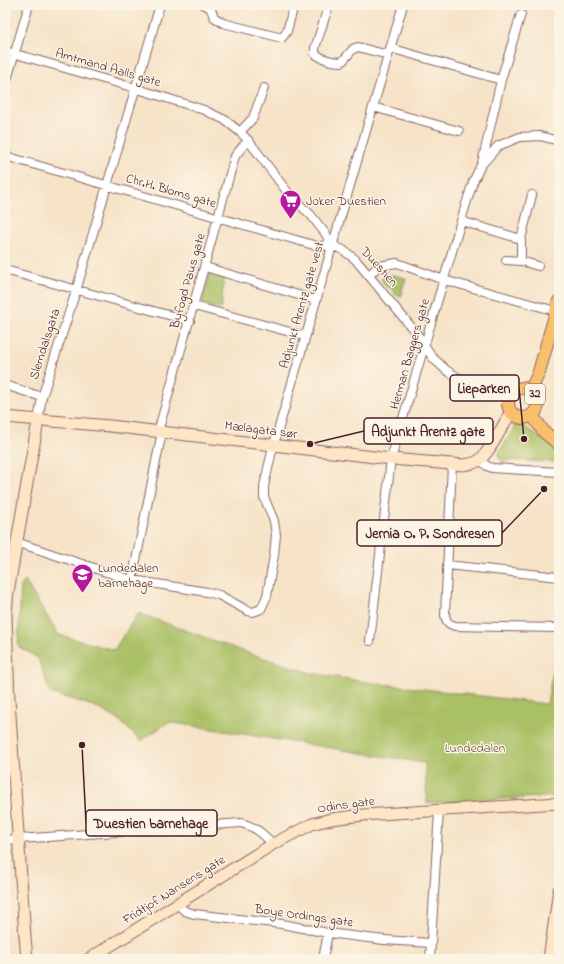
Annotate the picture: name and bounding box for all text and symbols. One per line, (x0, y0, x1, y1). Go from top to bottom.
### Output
street label: Amtmand Aalls gate (53, 44, 163, 93)
street label: Chr.H. Bloms gate (123, 169, 219, 214)
supermarket icon: Joker Duestien (277, 188, 303, 221)
place label: Joker Duestien (306, 192, 386, 211)
street label: Byfogd Paus gate (165, 231, 212, 332)
street label: Adjunkt Arentz gate vest (275, 239, 330, 371)
street label: Duestien (355, 242, 402, 291)
street label: Herman Baggers gate (385, 296, 436, 412)
street label: Slemdalsgata (25, 306, 66, 382)
callout: Lieparken (450, 375, 519, 401)
text: Lieparken (458, 379, 510, 400)
road number: 32 (525, 384, 545, 404)
street label: Mælagata sør (224, 416, 299, 445)
callout: Adjunkt Arentz gate (364, 418, 493, 444)
text: Adjunkt Arentz gate (371, 422, 485, 445)
callout: Jernia O. P. Sondresen (357, 520, 502, 546)
text: Jernia O. P. Sondresen (365, 524, 495, 545)
place label: Lundedalen barnehage (98, 559, 159, 594)
school or university icon: Lundedalen barnehage (70, 562, 96, 595)
park label: Lundedalen (445, 739, 505, 758)
street label: Odins gate (316, 792, 376, 819)
callout: Duestien barnehage (86, 810, 217, 836)
text: Duestien barnehage (93, 814, 209, 837)
street label: Fridtjof Nansens gate (118, 851, 230, 931)
street label: Boye Ordings gate (252, 900, 355, 933)

